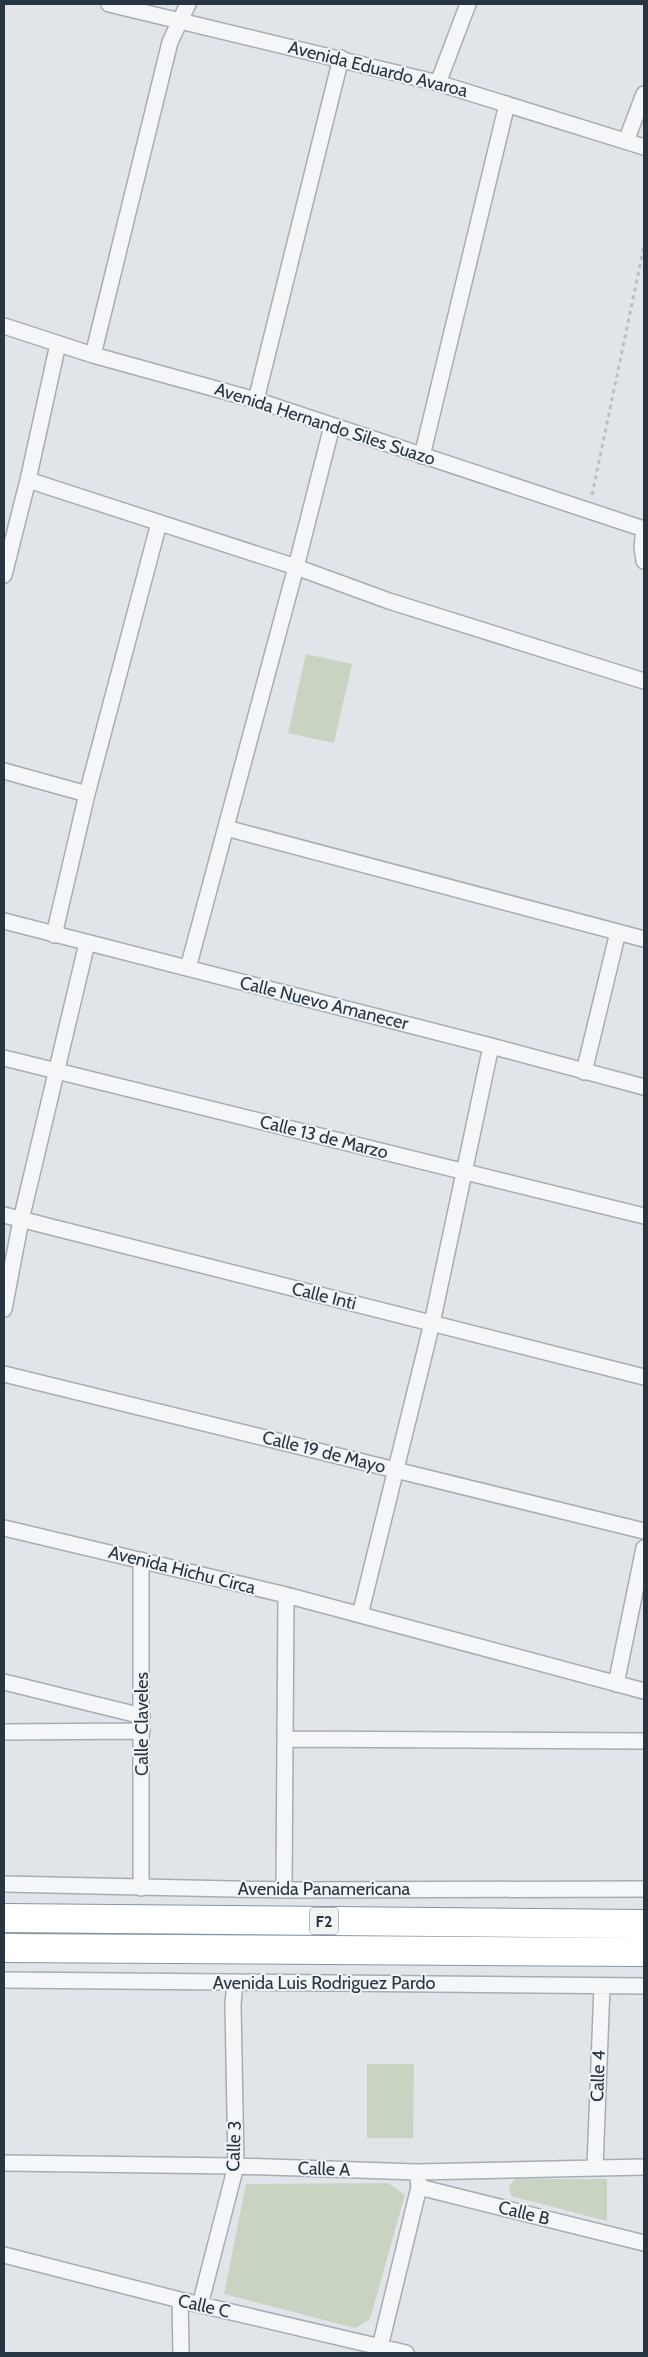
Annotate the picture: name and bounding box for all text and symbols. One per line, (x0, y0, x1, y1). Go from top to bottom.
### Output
street label: Avenida Eduardo Avaroa (286, 36, 470, 102)
street label: Avenida Hernando Siles Suazo (212, 378, 438, 470)
street label: Calle Nuevo Amanecer (237, 971, 411, 1035)
street label: Calle 13 de Marzo (258, 1110, 390, 1164)
street label: Calle Inti (289, 1277, 359, 1315)
street label: Calle 19 de Mayo (260, 1426, 388, 1478)
street label: Avenida Hichu Circa (106, 1541, 258, 1599)
street label: Calle Claveles (131, 1672, 153, 1776)
street label: Avenida Panamericana (238, 1878, 411, 1900)
road number: F2 (310, 1908, 338, 1934)
street label: Avenida Luis Rodriguez Pardo (213, 1972, 435, 1994)
street label: Calle 4 (586, 2050, 610, 2102)
street label: Calle 3 (222, 2120, 246, 2172)
street label: Calle A (297, 2157, 351, 2181)
street label: Calle B (496, 2196, 552, 2230)
street label: Calle C (176, 2289, 232, 2323)

